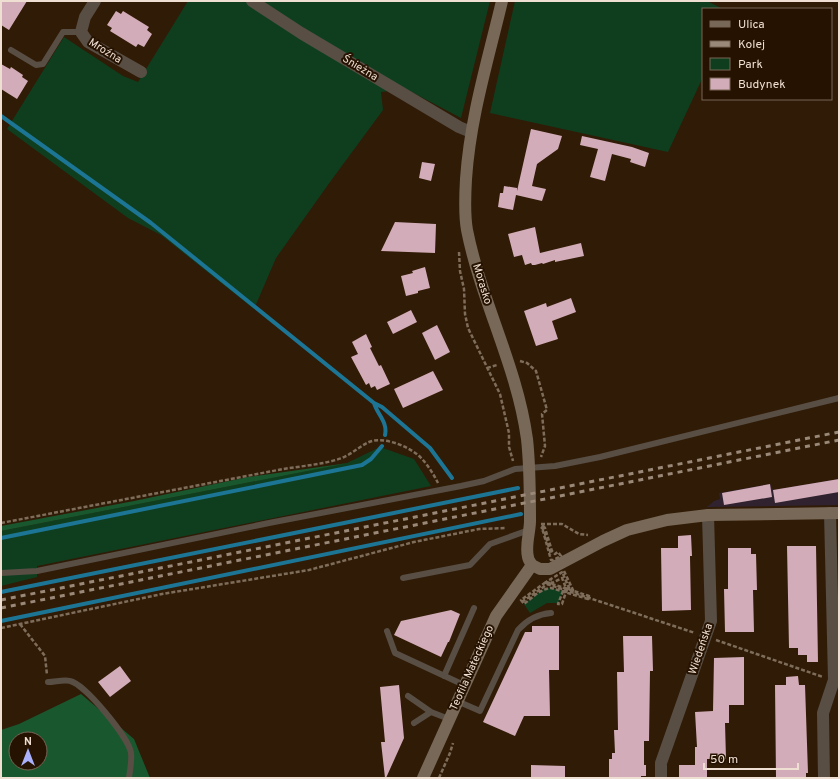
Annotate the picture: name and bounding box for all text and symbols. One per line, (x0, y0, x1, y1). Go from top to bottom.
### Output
legend (702, 8, 832, 100)
text: Ulica (738, 17, 765, 33)
street label: Mroźna (86, 35, 124, 67)
text: Kolej (738, 37, 765, 53)
street label: Śnieżna (340, 51, 381, 84)
text: Park (738, 57, 763, 73)
text: Budynek (738, 77, 786, 93)
street label: Morasko (469, 262, 495, 306)
street label: Wiedeńska (686, 621, 716, 676)
street label: Teofila Mateckiego (447, 623, 497, 713)
north arrow (8, 731, 48, 771)
text: N (24, 735, 32, 749)
scale bar (704, 745, 798, 771)
text: 50 m (710, 752, 738, 768)

